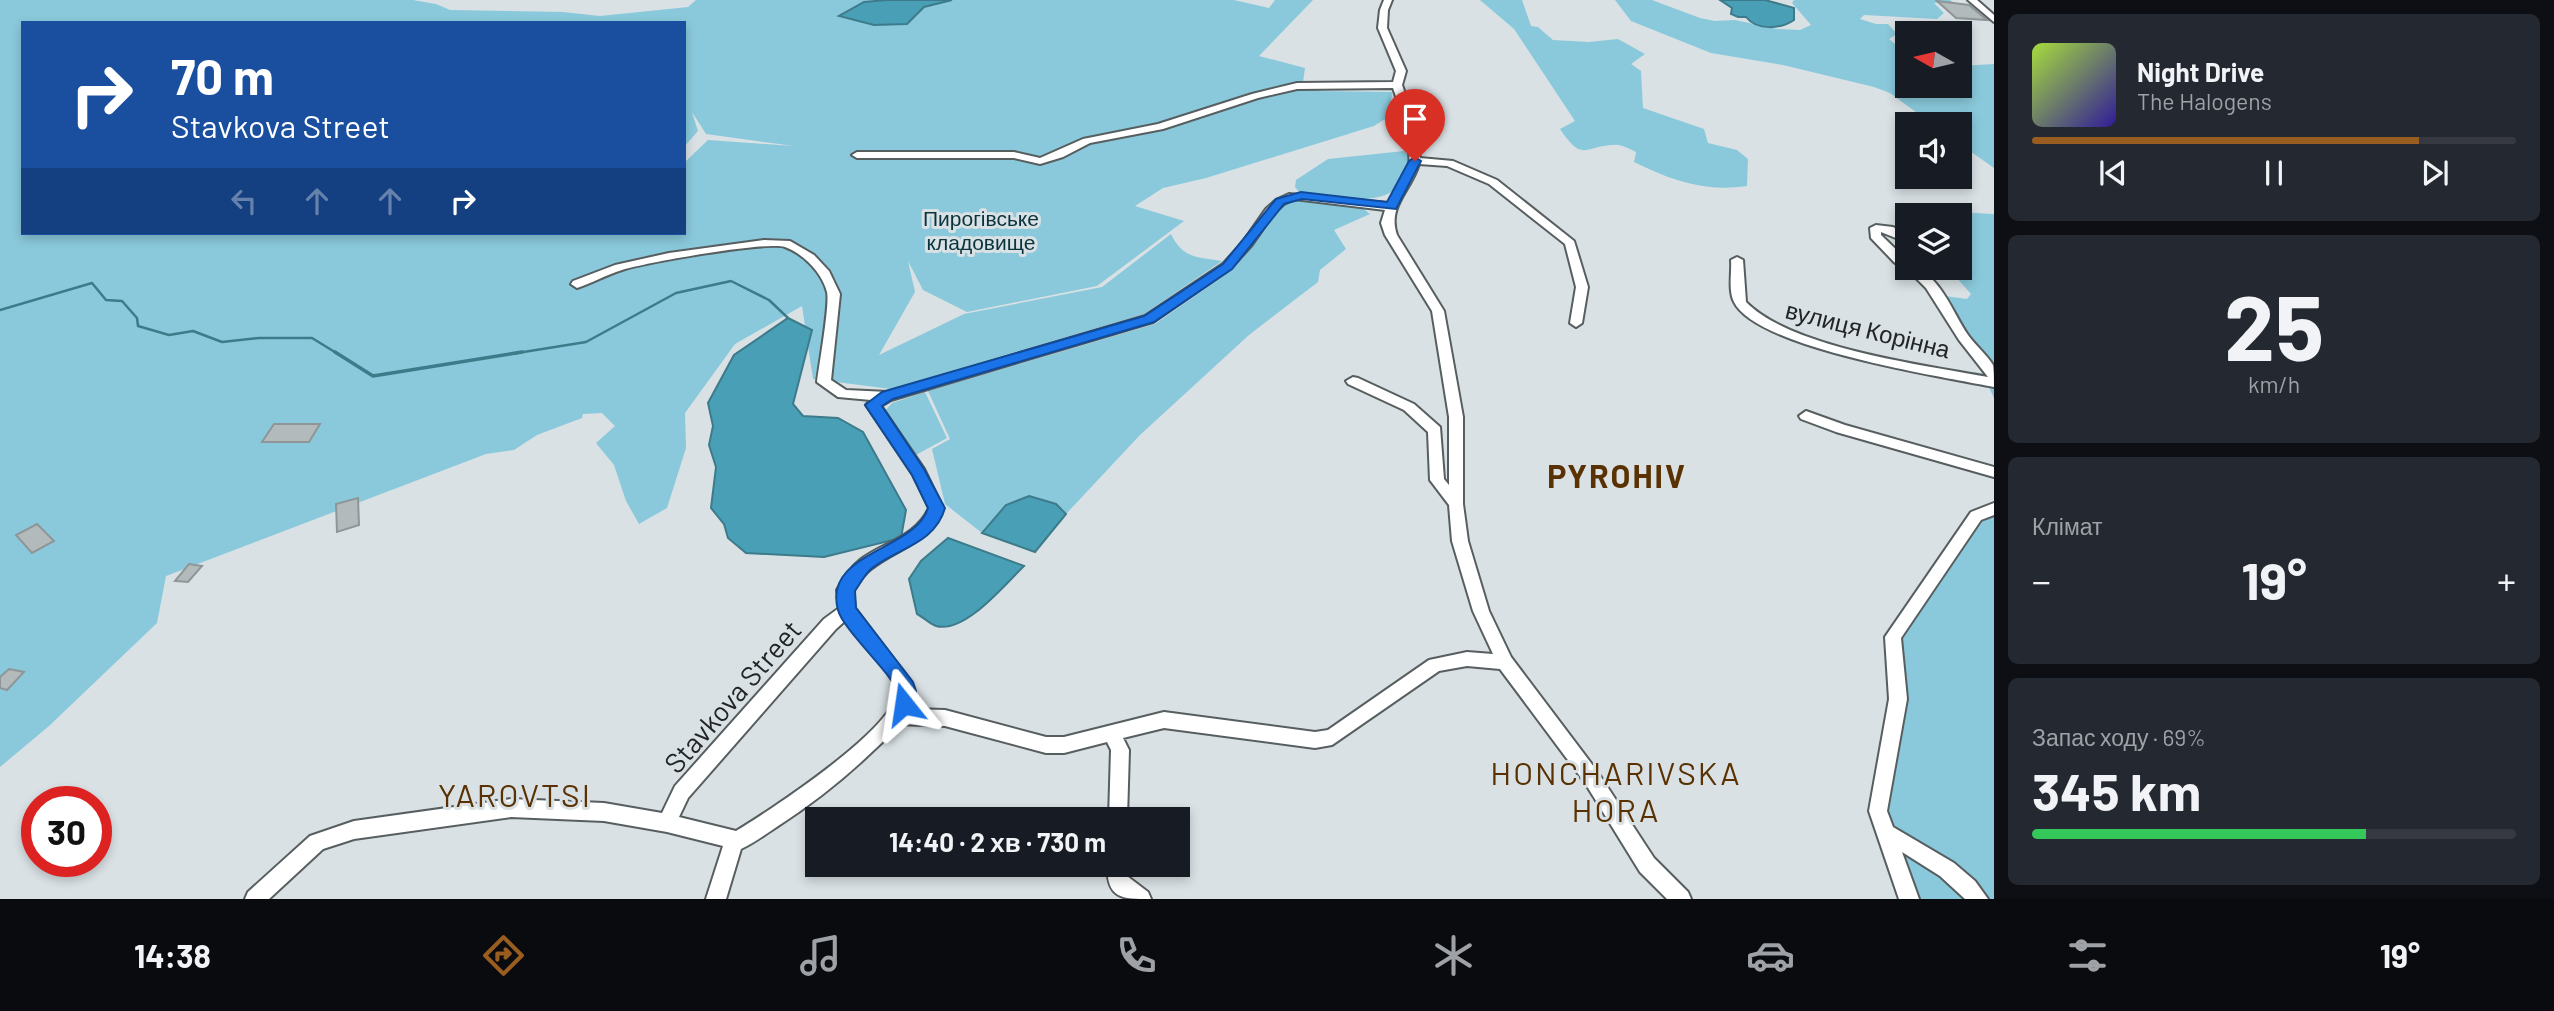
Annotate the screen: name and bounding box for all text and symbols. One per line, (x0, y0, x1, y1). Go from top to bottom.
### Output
north arrow (1895, 21, 1972, 98)
map controls (1895, 21, 1972, 280)
text: 70 m (171, 46, 274, 105)
icon: right (56, 49, 147, 140)
text: Night Drive (2137, 56, 2264, 87)
text: The Halogens (2137, 87, 2272, 115)
pin (1385, 89, 1445, 161)
icon: arrive (1396, 100, 1434, 138)
text: Stavkova Street (171, 106, 390, 144)
button: sound (1895, 112, 1972, 189)
icon: previous (2094, 154, 2132, 192)
icon: pause (2255, 154, 2293, 192)
icon: next (2416, 154, 2454, 192)
icon: left (225, 182, 263, 220)
icon: ahead (298, 182, 336, 220)
icon: ahead (371, 182, 409, 220)
icon: right (444, 182, 482, 220)
button: layers (1895, 203, 1972, 280)
park label: Пирогівське кладовище (923, 205, 1039, 254)
text: 25 (2224, 270, 2324, 379)
street label: вулиця Корінна (1783, 295, 1954, 364)
text: km/h (2248, 370, 2300, 398)
district label: PYROHIV (1547, 456, 1687, 494)
text: Клімат (2032, 512, 2103, 540)
text: 19° (2241, 548, 2307, 610)
text: − (2032, 557, 2051, 603)
text: + (2497, 557, 2516, 603)
street label: Stavkova Street (656, 613, 808, 779)
position arrow (867, 667, 941, 741)
text: Запас ходу · 69% (2032, 723, 2206, 751)
district label: HONCHARIVSKA HORA (1490, 753, 1742, 828)
text: 345 km (2032, 759, 2201, 821)
district label: YAROVTSI (438, 775, 592, 813)
speed limit sign: 30 (21, 786, 112, 877)
text: 14:40 · 2 хв · 730 m (889, 826, 1106, 857)
icon: directions (479, 931, 528, 980)
icon: music (796, 931, 845, 980)
icon: phone (1112, 931, 1161, 980)
icon: climate (1429, 931, 1478, 980)
icon: car (1746, 931, 1795, 980)
icon: filters (2063, 931, 2112, 980)
text: 14:38 (134, 936, 211, 974)
text: 19° (2380, 936, 2420, 974)

